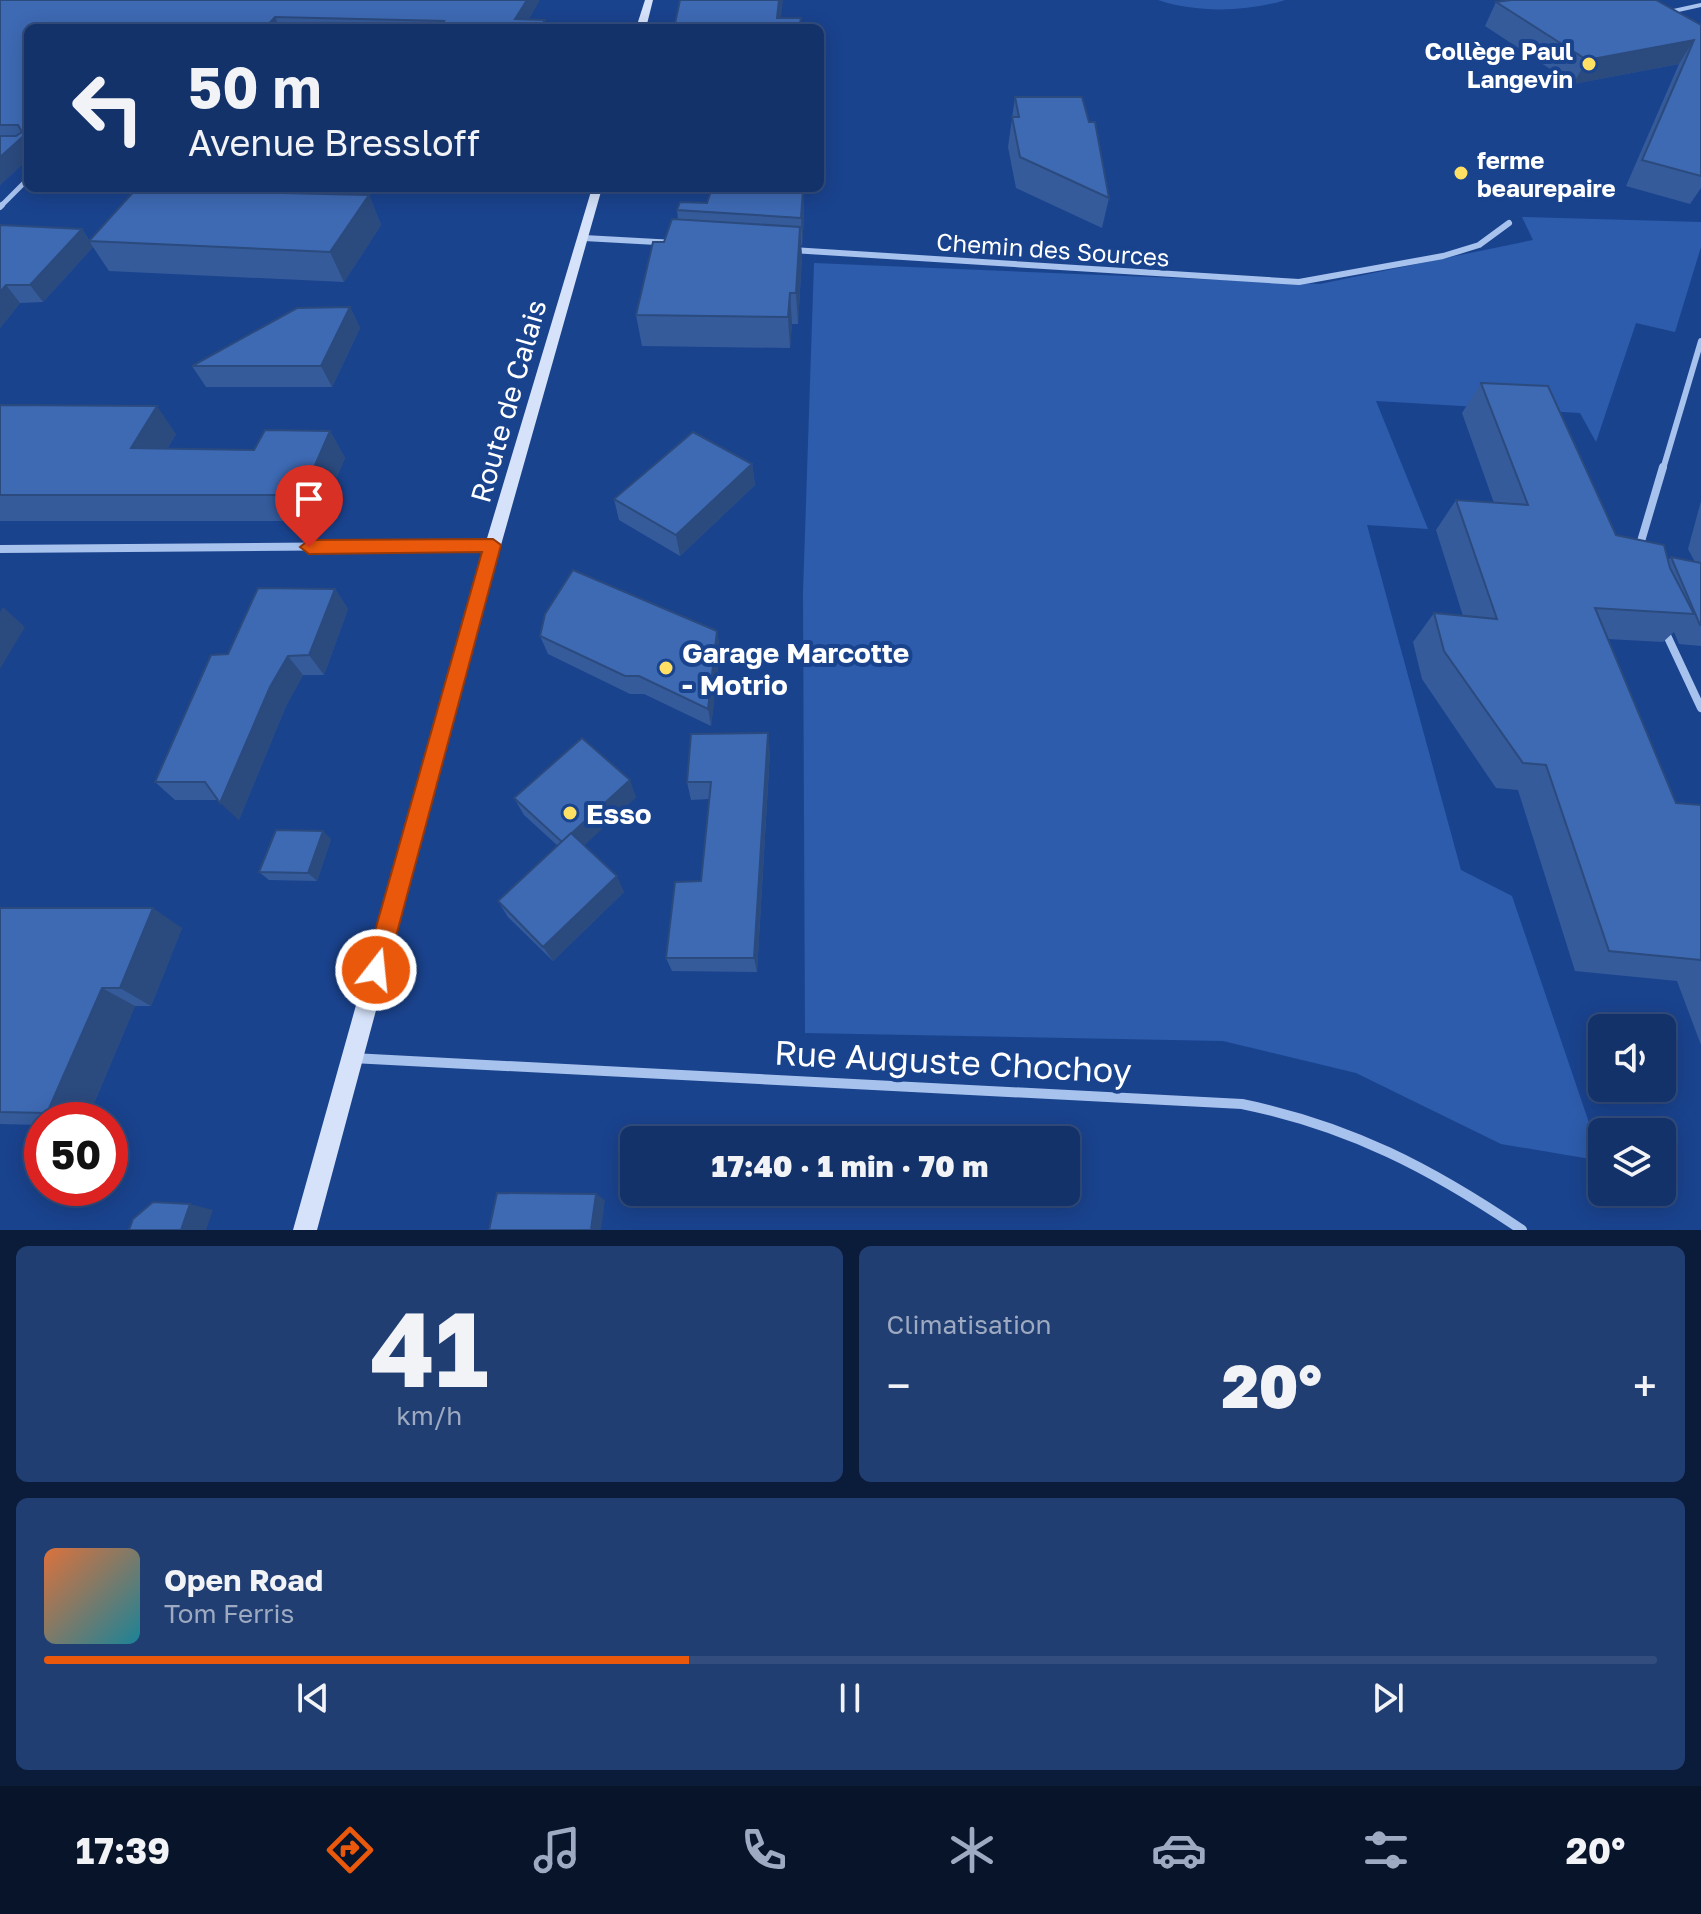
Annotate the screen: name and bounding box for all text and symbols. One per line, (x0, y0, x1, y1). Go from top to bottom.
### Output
place label: Collège Paul Langevin (1425, 36, 1573, 93)
text: 50 m (188, 53, 322, 120)
marker: Collège Paul Langevin (1580, 55, 1598, 73)
icon: left (56, 56, 160, 160)
text: Avenue Bressloff (188, 121, 480, 164)
place label: ferme beaurepaire (1477, 145, 1616, 202)
marker: ferme beaurepaire (1452, 164, 1470, 182)
street label: Chemin des Sources (935, 226, 1171, 272)
street label: Route de Calais (463, 296, 553, 506)
pin (275, 465, 343, 547)
icon: arrive (287, 477, 331, 521)
place label: Garage Marcotte - Motrio (682, 636, 909, 701)
marker: Garage Marcotte - Motrio (657, 659, 675, 677)
place label: Esso (586, 797, 652, 830)
marker: Esso (561, 804, 579, 822)
position arrow (334, 928, 418, 1012)
map controls (1588, 1014, 1676, 1206)
button: sound (1588, 1014, 1676, 1102)
street label: Rue Auguste Chochoy (773, 1032, 1133, 1090)
speed limit sign: 50 (24, 1102, 128, 1206)
button: layers (1588, 1118, 1676, 1206)
text: 17:40 · 1 min · 70 m (712, 1148, 988, 1184)
text: 41 (370, 1285, 489, 1410)
text: Climatisation (887, 1309, 1051, 1340)
text: 20° (1222, 1349, 1322, 1421)
text: − (887, 1359, 911, 1412)
text: + (1633, 1359, 1657, 1412)
text: km/h (396, 1400, 462, 1431)
text: Open Road (164, 1562, 323, 1598)
text: Tom Ferris (164, 1598, 294, 1629)
icon: previous (291, 1676, 335, 1720)
icon: pause (828, 1676, 872, 1720)
icon: next (1366, 1676, 1410, 1720)
icon: directions (322, 1822, 378, 1878)
icon: music (529, 1822, 585, 1878)
icon: phone (736, 1822, 792, 1878)
icon: climate (944, 1822, 1000, 1878)
icon: car (1151, 1822, 1207, 1878)
icon: filters (1358, 1822, 1414, 1878)
text: 17:39 (76, 1829, 170, 1872)
text: 20° (1566, 1829, 1625, 1872)

